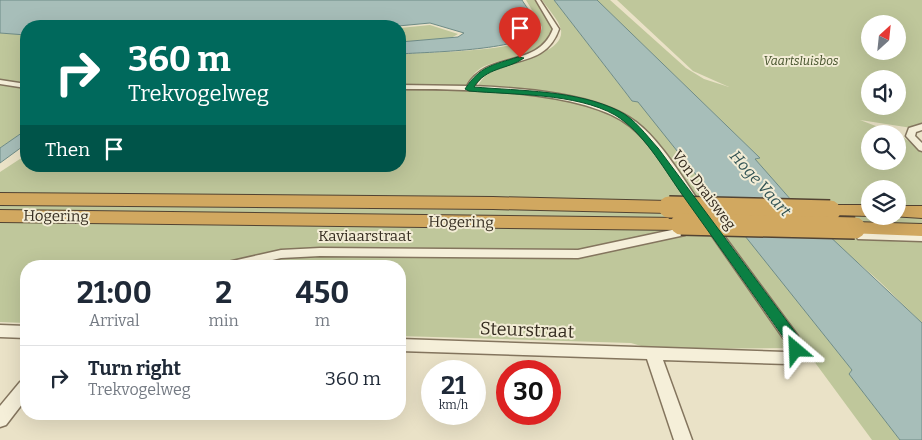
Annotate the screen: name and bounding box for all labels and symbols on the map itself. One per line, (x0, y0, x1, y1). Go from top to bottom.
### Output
pin (499, 7, 541, 58)
north arrow (861, 15, 906, 60)
park label: Vaartsluisbos (763, 54, 839, 68)
water label: Hoge Vaart (726, 146, 795, 220)
street label: Von Draisweg (668, 147, 740, 233)
street label: Hogering (23, 206, 89, 226)
street label: Hogering (428, 212, 494, 232)
street label: Kaviaarstraat (318, 227, 412, 245)
street label: Steurstraat (480, 317, 575, 343)
position arrow (769, 323, 821, 375)
speed limit sign: 30 (496, 360, 561, 425)

